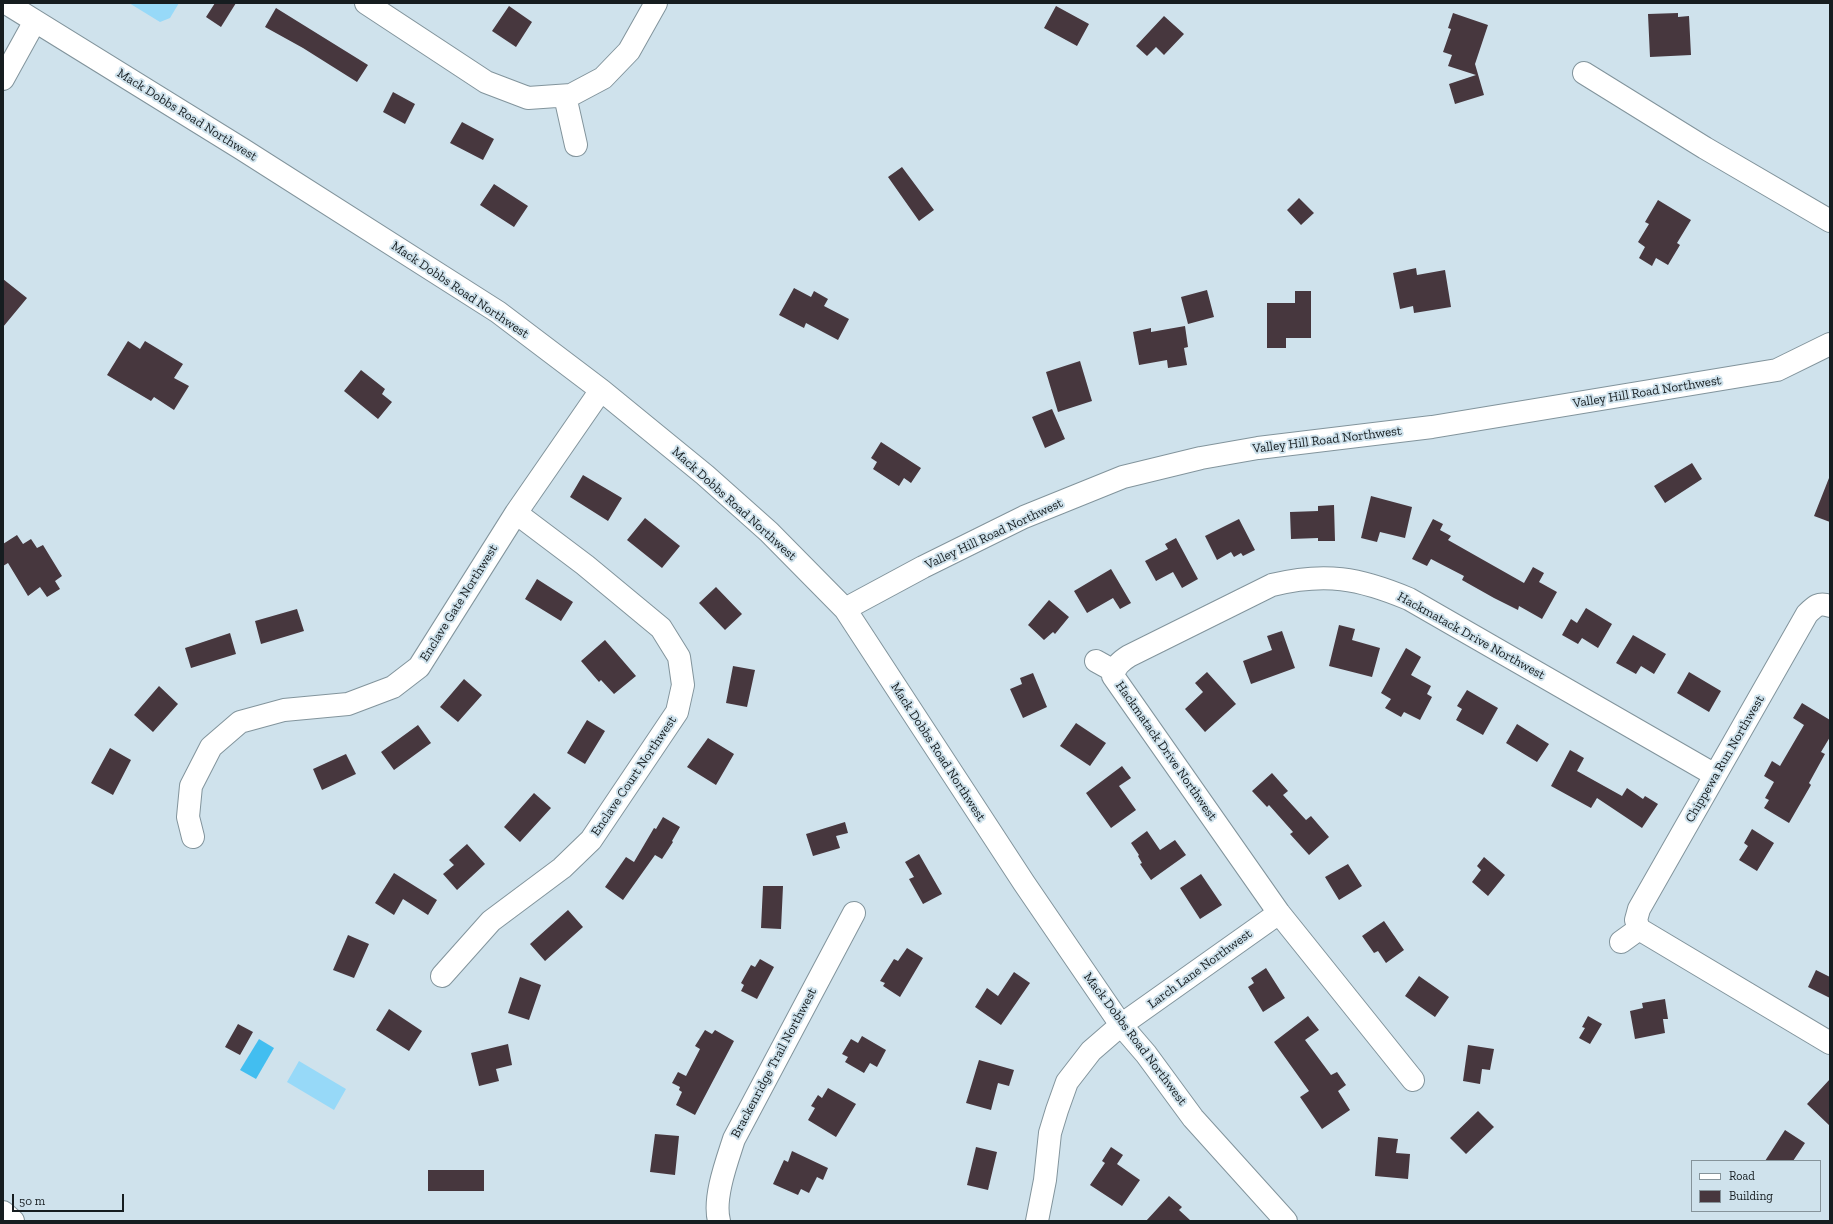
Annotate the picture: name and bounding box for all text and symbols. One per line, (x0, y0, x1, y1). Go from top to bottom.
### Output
street label: Mack Dobbs Road Northwest (114, 65, 260, 165)
street label: Mack Dobbs Road Northwest (388, 238, 532, 342)
street label: Valley Hill Road Northwest (1572, 373, 1722, 411)
street label: Valley Hill Road Northwest (1251, 423, 1403, 457)
street label: Mack Dobbs Road Northwest (668, 444, 800, 564)
street label: Valley Hill Road Northwest (923, 495, 1065, 573)
street label: Enclave Gate Northwest (417, 542, 501, 664)
street label: Hackmatack Drive Northwest (1394, 589, 1548, 683)
street label: Hackmatack Drive Northwest (1112, 678, 1220, 824)
street label: Mack Dobbs Road Northwest (887, 680, 989, 824)
street label: Chippewa Run Northwest (1682, 693, 1768, 825)
street label: Enclave Court Northwest (588, 713, 680, 839)
street label: Larch Lane Northwest (1145, 926, 1255, 1012)
street label: Mack Dobbs Road Northwest (1080, 969, 1190, 1109)
street label: Brackenridge Trail Northwest (728, 985, 820, 1141)
legend (1691, 1160, 1821, 1212)
text: Road (1729, 1169, 1755, 1183)
scale bar (14, 1186, 126, 1212)
text: Building (1729, 1189, 1773, 1203)
text: 50 m (19, 1194, 45, 1208)

